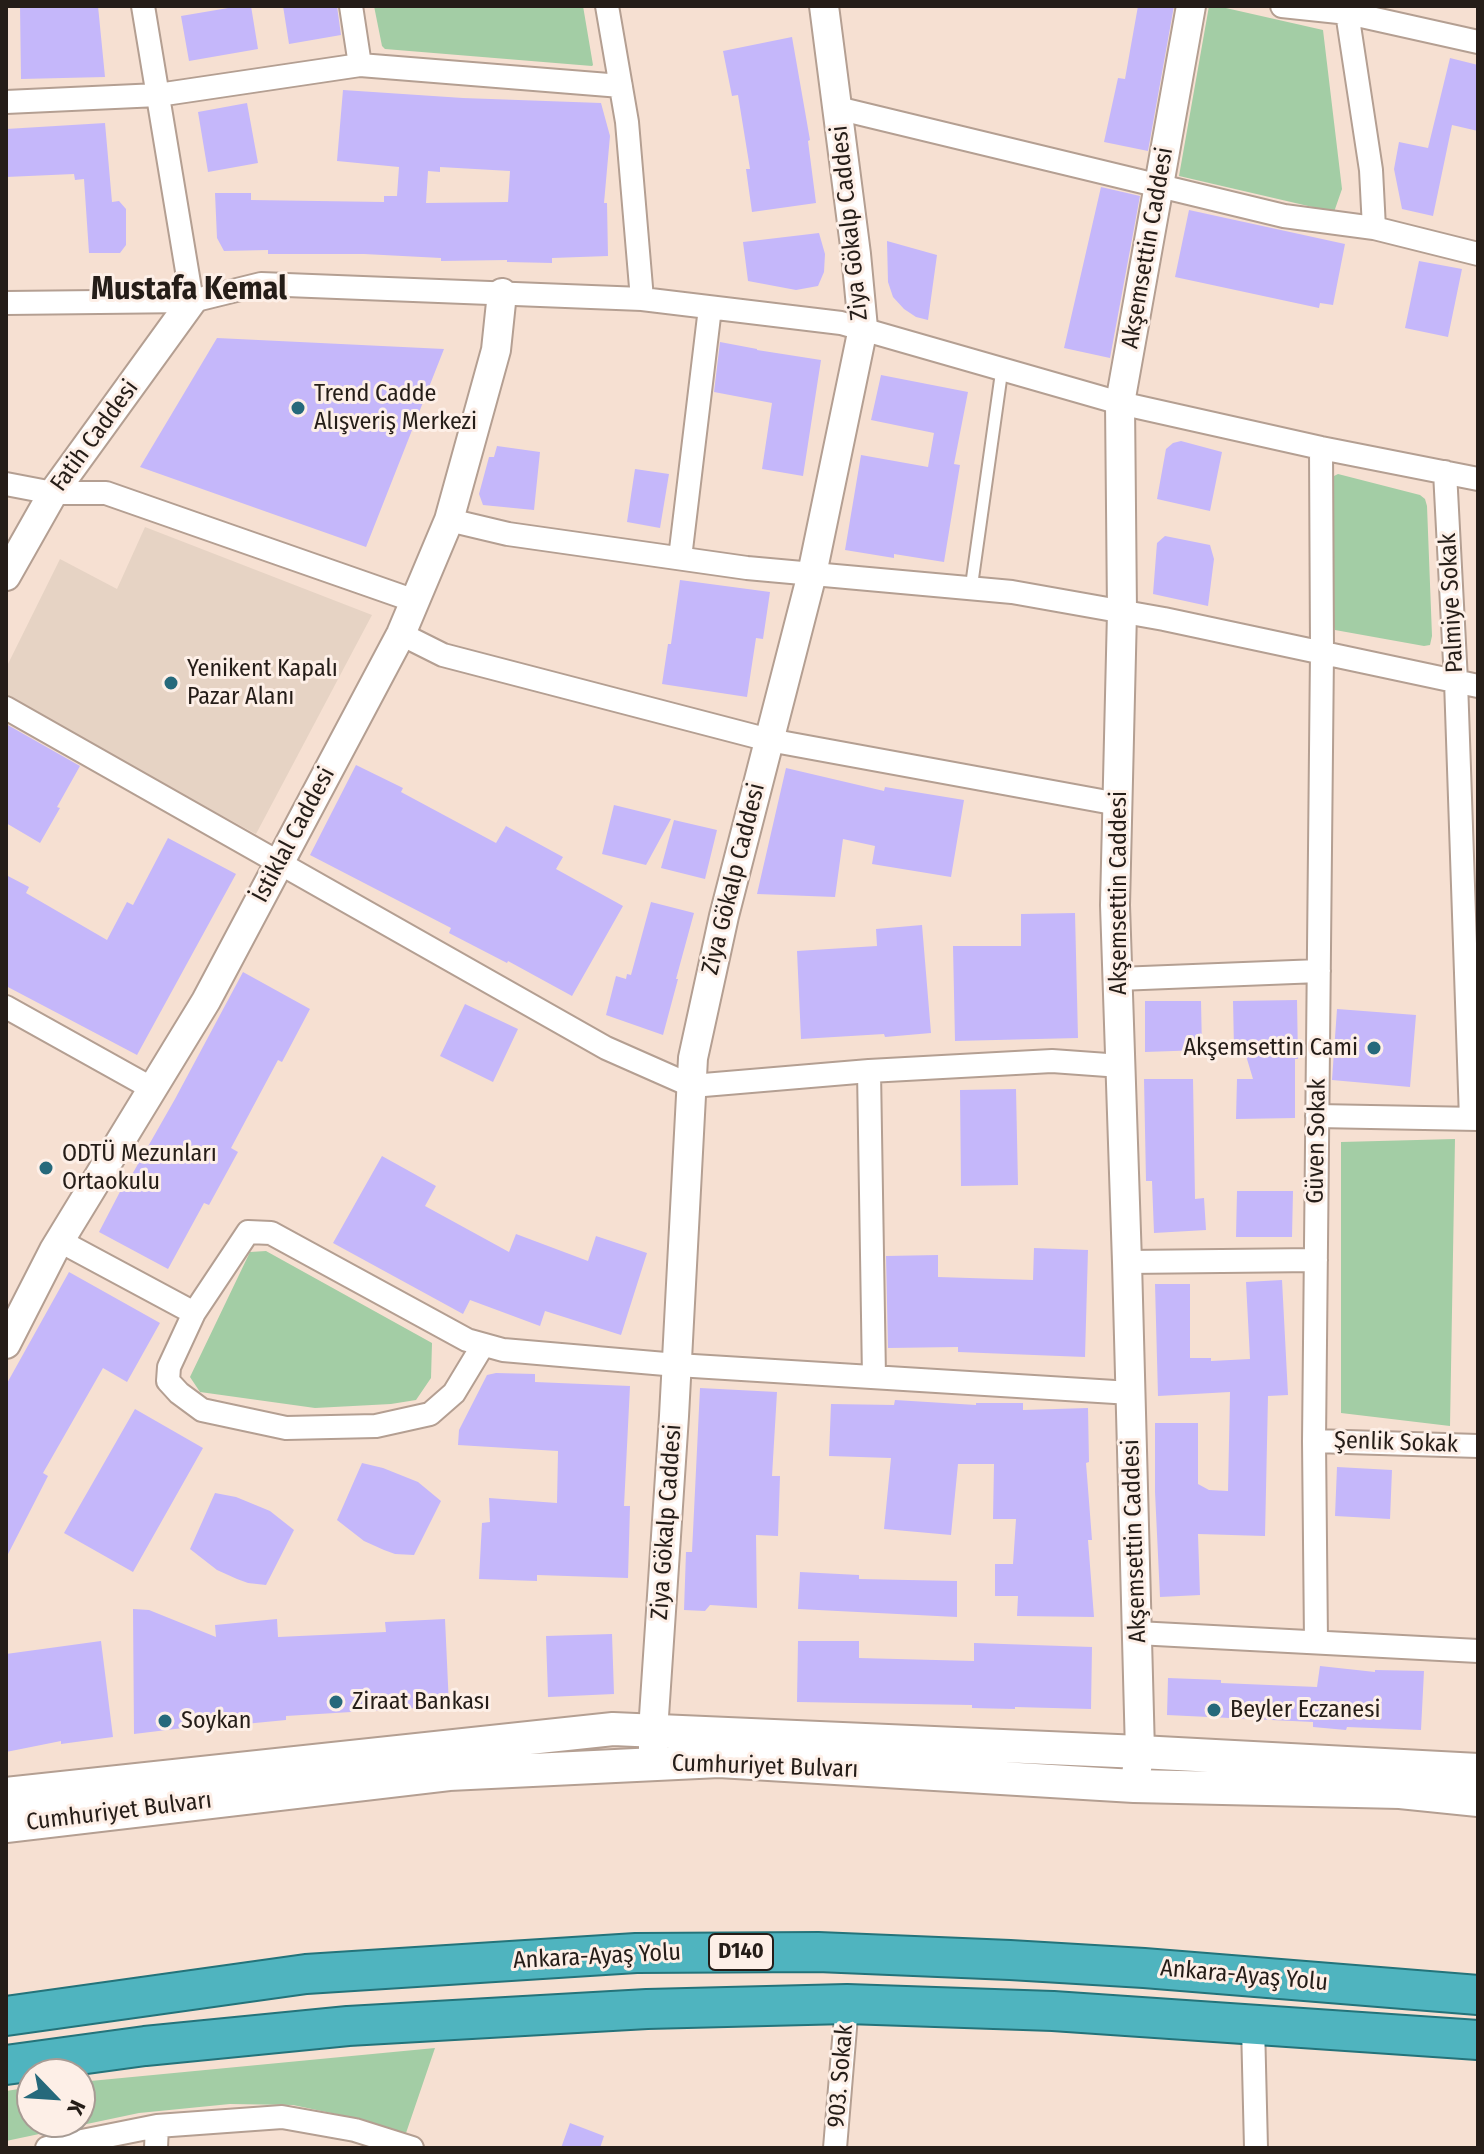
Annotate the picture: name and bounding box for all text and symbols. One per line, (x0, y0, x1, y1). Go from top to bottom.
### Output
street label: Ziya Gökalp Caddesi (825, 124, 875, 322)
street label: Akşemsettin Caddesi (1116, 145, 1180, 351)
district label: Mustafa Kemal (91, 271, 287, 309)
street label: Fatih Caddesi (45, 375, 145, 497)
place label: Trend Cadde Alışveriş Merkezi (314, 380, 477, 436)
marker: Trend Cadde Alışveriş Merkezi (289, 399, 307, 417)
street label: Palmiye Sokak (1434, 532, 1470, 674)
place label: Yenikent Kapalı Pazar Alanı (187, 655, 338, 711)
marker: Yenikent Kapalı Pazar Alanı (162, 674, 180, 692)
street label: İstiklal Caddesi (246, 762, 342, 908)
street label: Ziya Gökalp Caddesi (696, 780, 772, 978)
street label: Akşemsettin Caddesi (1105, 791, 1133, 995)
place label: Akşemsettin Cami (1183, 1034, 1358, 1062)
marker: Akşemsettin Cami (1365, 1039, 1383, 1057)
street label: Güven Sokak (1302, 1078, 1332, 1204)
place label: ODTÜ Mezunları Ortaokulu (62, 1140, 217, 1196)
marker: ODTÜ Mezunları Ortaokulu (37, 1159, 55, 1177)
street label: Ziya Gökalp Caddesi (646, 1423, 688, 1621)
street label: Şenlik Sokak (1334, 1426, 1458, 1460)
street label: Akşemsettin Caddesi (1117, 1439, 1153, 1643)
place label: Ziraat Bankası (352, 1688, 490, 1716)
marker: Ziraat Bankası (327, 1693, 345, 1711)
place label: Beyler Eczanesi (1230, 1696, 1380, 1724)
marker: Beyler Eczanesi (1205, 1701, 1223, 1719)
place label: Soykan (181, 1707, 251, 1735)
marker: Soykan (156, 1712, 174, 1730)
street label: Cumhuriyet Bulvarı (671, 1749, 859, 1785)
street label: Cumhuriyet Bulvarı (25, 1786, 213, 1838)
road number: D140 (709, 1934, 773, 1970)
street label: Ankara-Ayaş Yolu (512, 1938, 682, 1976)
street label: Ankara-Ayaş Yolu (1159, 1954, 1329, 1998)
street label: 903. Sokak (822, 2023, 860, 2129)
north arrow (16, 2058, 96, 2138)
text: K (61, 2096, 91, 2119)

